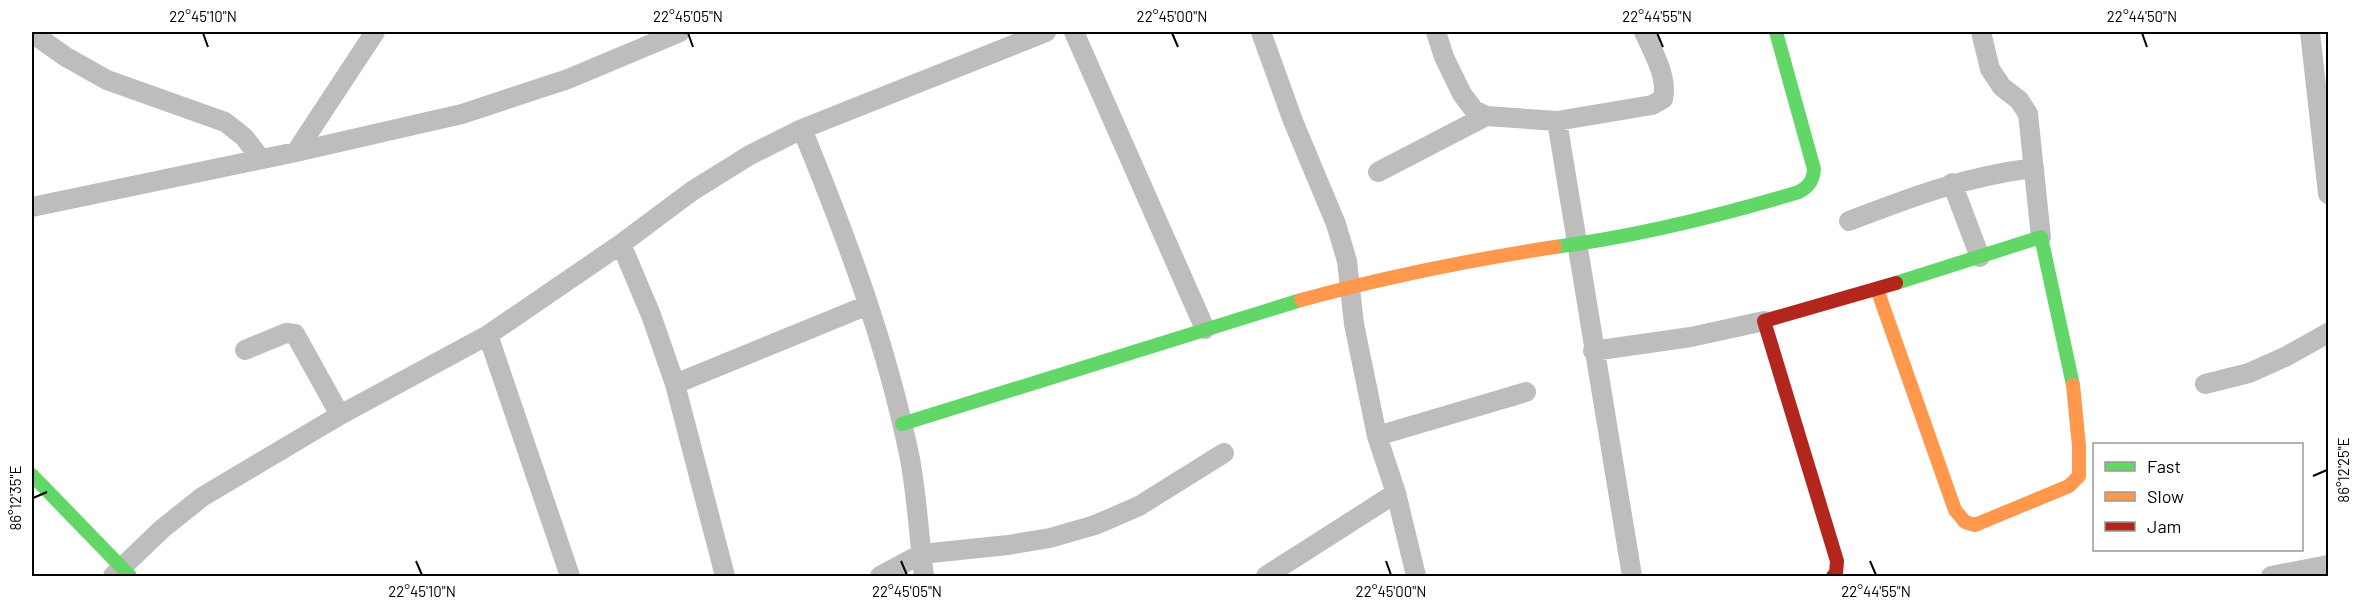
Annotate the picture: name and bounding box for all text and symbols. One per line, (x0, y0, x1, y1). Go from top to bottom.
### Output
text: 22°45'10"N (169, 7, 237, 25)
text: 22°45'05"N (653, 7, 723, 25)
text: 22°45'00"N (1137, 7, 1207, 25)
text: 22°44'55"N (1622, 7, 1692, 25)
text: 22°44'50"N (2107, 7, 2177, 25)
text: 86°12'25"E (2334, 437, 2352, 503)
legend (2093, 443, 2303, 551)
text: Fast (2147, 455, 2181, 477)
text: 86°12'35"E (6, 466, 24, 530)
text: Slow (2147, 485, 2184, 507)
text: Jam (2147, 515, 2181, 537)
text: 22°45'10"N (388, 582, 456, 600)
text: 22°45'05"N (872, 582, 942, 600)
text: 22°45'00"N (1356, 582, 1426, 600)
text: 22°44'55"N (1841, 582, 1911, 600)

